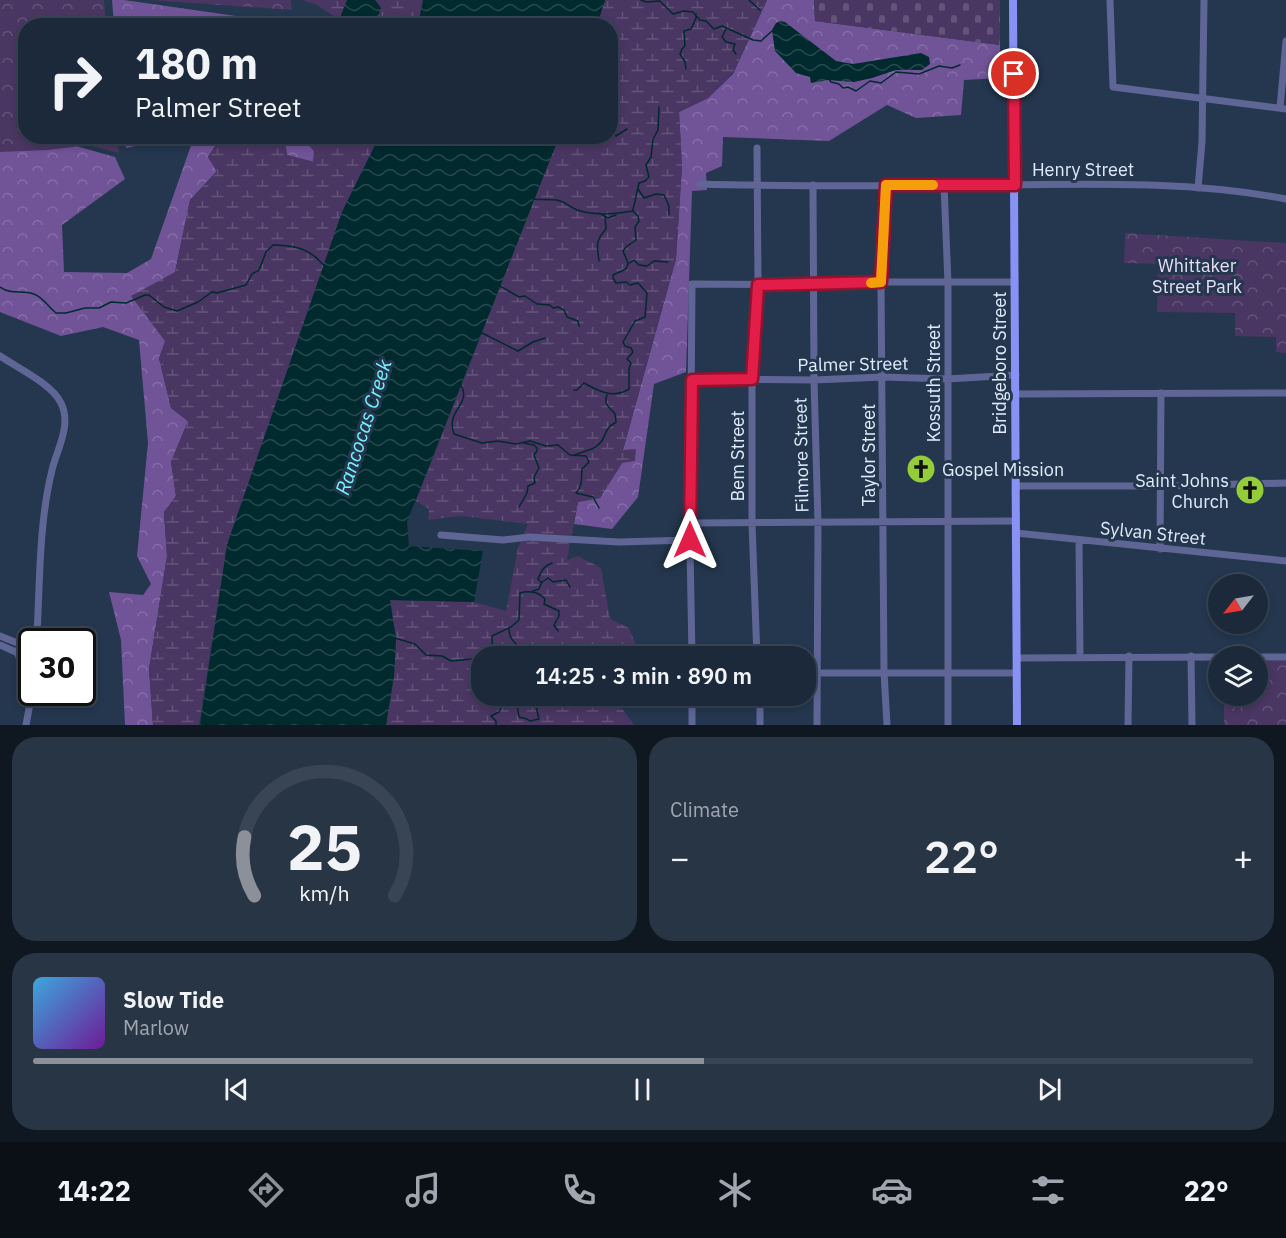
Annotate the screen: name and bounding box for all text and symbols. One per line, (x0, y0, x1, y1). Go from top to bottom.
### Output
text: 180 m (135, 36, 258, 91)
icon: right (36, 42, 114, 120)
pin (988, 48, 1039, 99)
icon: arrive (997, 57, 1030, 90)
text: Palmer Street (135, 89, 302, 124)
street label: Henry Street (1032, 158, 1134, 181)
park label: Whittaker Street Park (1152, 254, 1243, 298)
street label: Bridgeboro Street (988, 291, 1011, 435)
street label: Kossuth Street (922, 324, 945, 442)
street label: Palmer Street (797, 352, 909, 376)
water label: Rancocas Creek (328, 355, 398, 498)
street label: Filmore Street (788, 397, 814, 513)
street label: Taylor Street (857, 404, 880, 506)
street label: Bem Street (726, 411, 749, 501)
church icon: Gospel Mission (905, 453, 937, 485)
place label: Gospel Mission (942, 458, 1064, 481)
place label: Saint Johns Church (1135, 469, 1229, 513)
church icon: Saint Johns Church (1234, 474, 1266, 506)
position arrow (658, 508, 722, 572)
street label: Sylvan Street (1099, 516, 1207, 550)
north arrow (1208, 574, 1268, 634)
map controls (1208, 574, 1268, 706)
speed limit sign: 30 (18, 628, 96, 706)
button: layers (1208, 646, 1268, 706)
text: 14:25 · 3 min · 890 m (535, 661, 752, 690)
text: Climate (670, 796, 739, 823)
text: 25 (287, 806, 362, 887)
text: 22° (924, 827, 999, 885)
text: − (670, 836, 690, 879)
text: + (1233, 836, 1253, 879)
text: km/h (299, 879, 350, 907)
text: Slow Tide (123, 985, 224, 1014)
text: Marlow (123, 1014, 189, 1041)
icon: previous (220, 1073, 253, 1106)
icon: pause (626, 1073, 659, 1106)
icon: next (1033, 1073, 1066, 1106)
icon: directions (245, 1169, 287, 1211)
icon: music (402, 1169, 444, 1211)
icon: phone (558, 1169, 600, 1211)
icon: climate (714, 1169, 756, 1211)
icon: car (871, 1169, 913, 1211)
icon: filters (1027, 1169, 1069, 1211)
text: 14:22 (57, 1173, 131, 1208)
text: 22° (1184, 1173, 1229, 1208)

